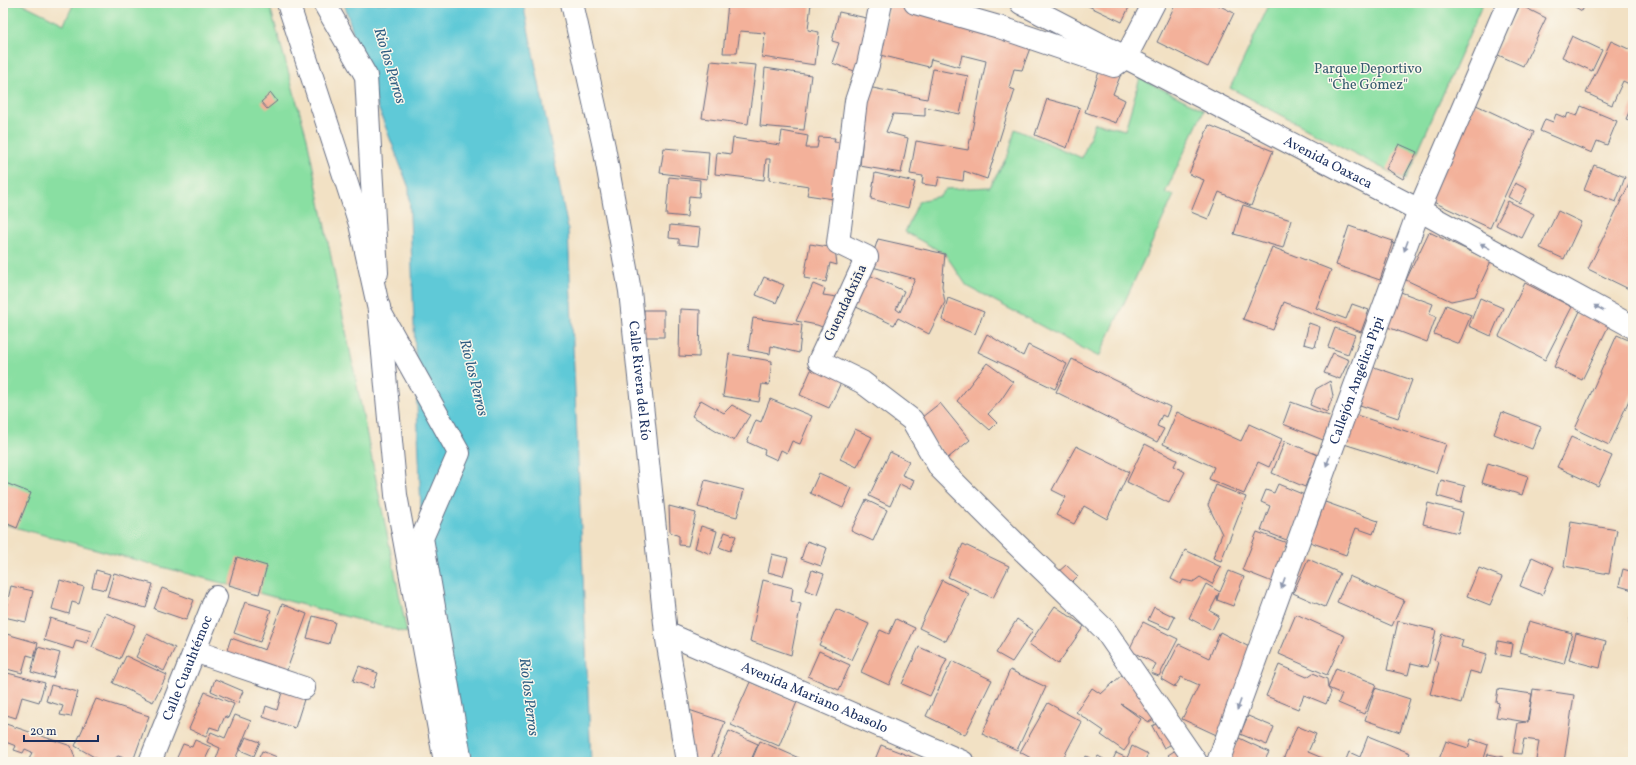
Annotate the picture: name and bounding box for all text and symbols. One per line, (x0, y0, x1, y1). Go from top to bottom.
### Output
water label: Rio los Perros (367, 25, 411, 107)
park label: Parque Deportivo "Che Gómez" (1314, 60, 1422, 95)
street label: Avenida Oaxaca (1280, 132, 1376, 194)
one-way arrow (1402, 241, 1408, 253)
one-way arrow (1479, 242, 1491, 249)
street label: Guendadxiña (820, 261, 872, 345)
one-way arrow (1593, 305, 1605, 311)
street label: Callejón Angélica Pipi (1325, 314, 1389, 447)
street label: Calle Rivera del Río (624, 320, 655, 441)
water label: Rio los Perros (453, 337, 493, 419)
one-way arrow (1324, 455, 1330, 467)
one-way arrow (1280, 577, 1286, 589)
street label: Calle Cuauhtémoc (158, 613, 217, 724)
water label: Rio los Perros (513, 657, 543, 738)
street label: Avenida Mariano Abasolo (738, 657, 891, 738)
one-way arrow (1235, 699, 1241, 711)
scale bar (24, 717, 98, 743)
text: 20 m (30, 724, 57, 740)

